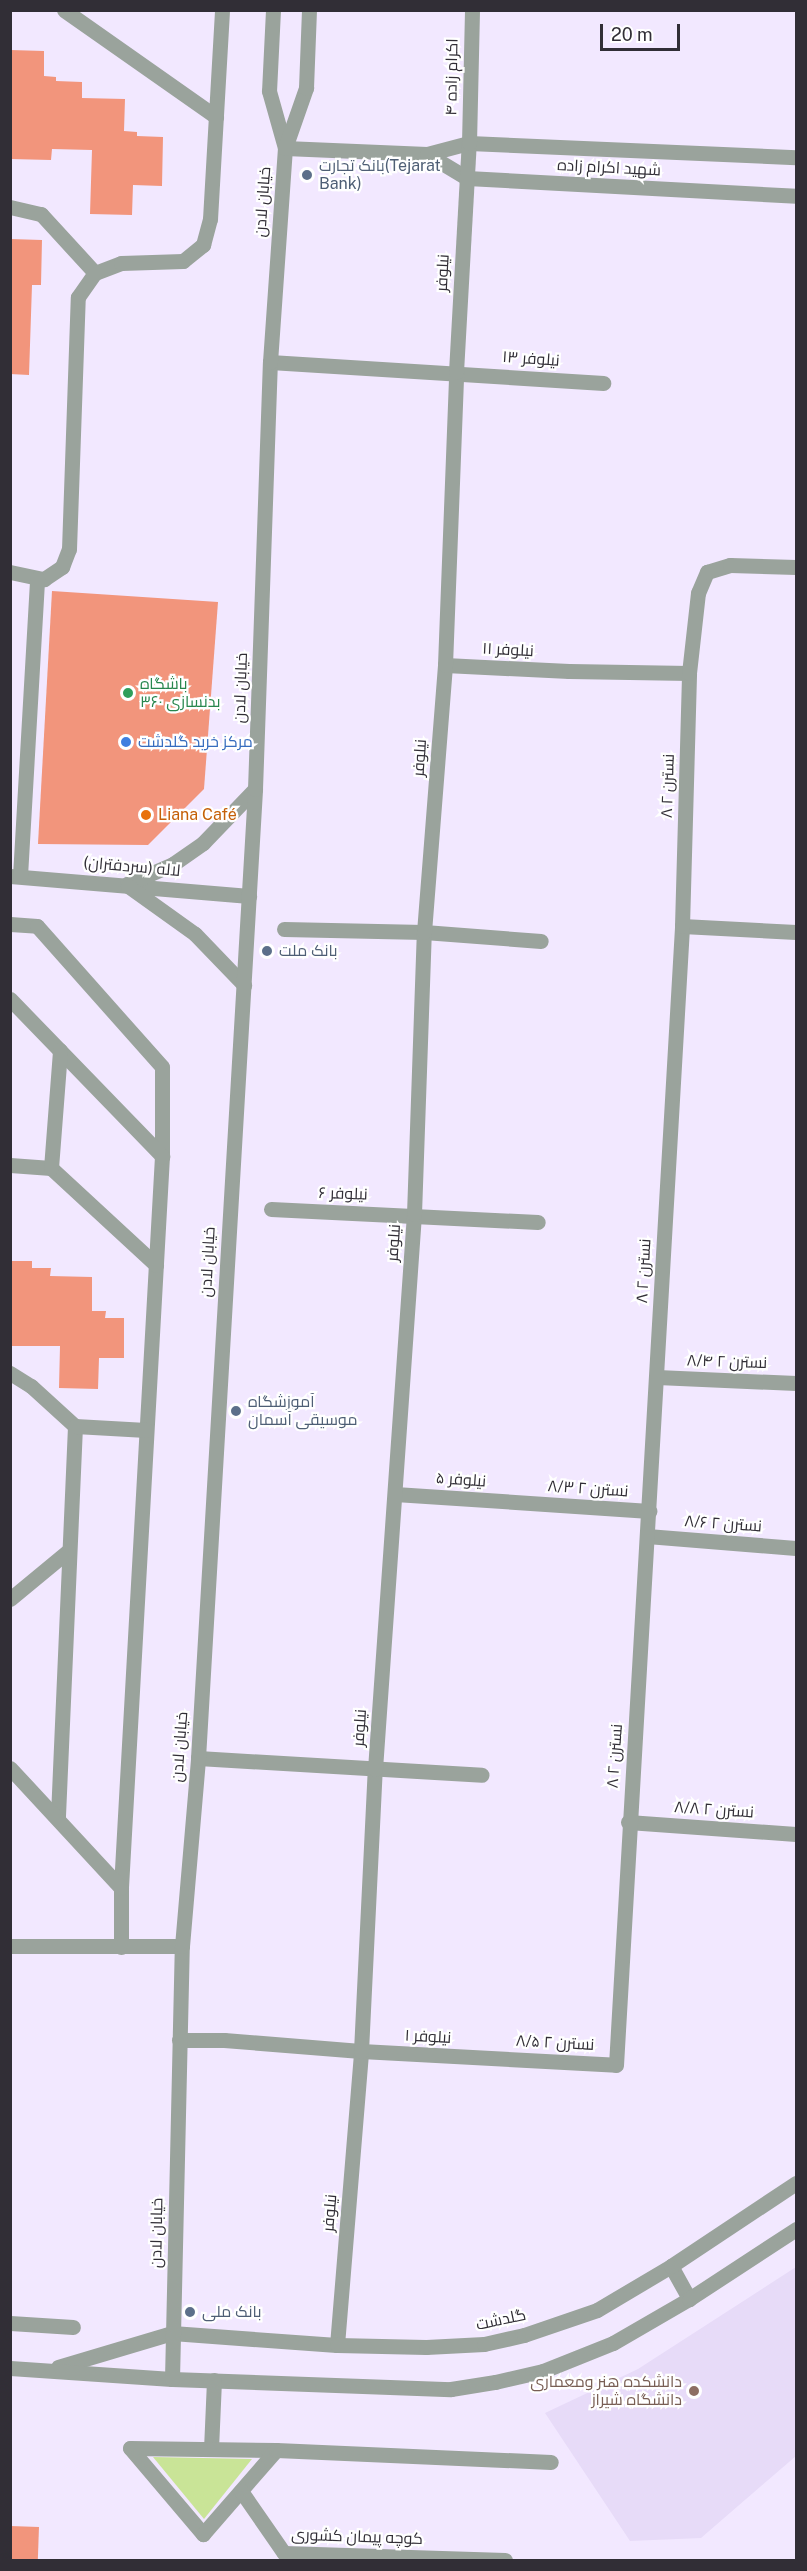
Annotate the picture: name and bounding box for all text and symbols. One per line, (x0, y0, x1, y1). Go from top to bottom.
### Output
scale bar (603, 12, 682, 50)
text: 20 m (611, 24, 653, 45)
street label: ۴ اکرام زاده (442, 38, 462, 116)
place label: بانک تجارت(Tejarat Bank) (319, 156, 441, 194)
street label: شهید اکرام زاده (557, 156, 661, 180)
street label: خیابان لادن (251, 166, 275, 238)
marker: بانک تجارت(Tejarat Bank) (300, 168, 314, 182)
street label: نیلوفر (432, 254, 454, 292)
street label: ۱۳ نیلوفر (502, 347, 560, 371)
street label: ۱۱ نیلوفر (482, 639, 534, 661)
street label: خیابان لادن (230, 652, 252, 724)
place label: باشگاه بدنسازی ۳۶۰ (140, 674, 220, 712)
marker: باشگاه بدنسازی ۳۶۰ (121, 686, 135, 700)
place label: مرکز خرید گلدشت (138, 732, 253, 752)
marker: مرکز خرید گلدشت (119, 735, 133, 749)
street label: نیلوفر (409, 739, 431, 777)
street label: ۸ نسترن ۲ (657, 753, 679, 819)
place label: Liana Café (158, 805, 237, 825)
marker: Liana Café (139, 808, 153, 822)
street label: لاله (سردفتران) (83, 853, 181, 881)
place label: بانک ملت (279, 941, 337, 961)
marker: بانک ملت (260, 944, 274, 958)
street label: ۶ نیلوفر (318, 1184, 368, 1204)
street label: نیلوفر (383, 1224, 405, 1262)
street label: خیابان لادن (197, 1226, 219, 1298)
street label: ۸ نسترن ۲ (633, 1238, 655, 1304)
street label: ۸/۴ نسترن ۲ (686, 1351, 768, 1373)
place label: آموزشگاه موسیقی آسمان (248, 1392, 357, 1430)
marker: آموزشگاه موسیقی آسمان (229, 1404, 243, 1418)
street label: ۵ نیلوفر (435, 1469, 487, 1491)
street label: ۸/۳ نسترن ۲ (547, 1477, 629, 1501)
street label: ۸/۶ نسترن ۲ (684, 1512, 762, 1536)
street label: نیلوفر (349, 1709, 371, 1747)
street label: خیابان لادن (168, 1711, 192, 1783)
street label: ۸ نسترن ۲ (603, 1723, 627, 1789)
street label: ۸/۸ نسترن ۲ (673, 1798, 755, 1822)
street label: ۱ نیلوفر (404, 2026, 452, 2048)
street label: ۸/۵ نسترن ۲ (515, 2031, 595, 2055)
street label: نیلوفر (319, 2193, 341, 2233)
street label: خیابان لادن (147, 2198, 167, 2268)
place label: بانک ملی (202, 2302, 262, 2322)
marker: بانک ملی (183, 2305, 197, 2319)
street label: گلدشت (474, 2305, 528, 2335)
place label: دانشکده هنر‌ ومعماری دانشگاه شیراز (530, 2372, 682, 2410)
marker: دانشکده هنر‌ ومعماری دانشگاه شیراز (687, 2384, 701, 2398)
street label: کوچه پیمان کشوری (291, 2525, 423, 2549)

